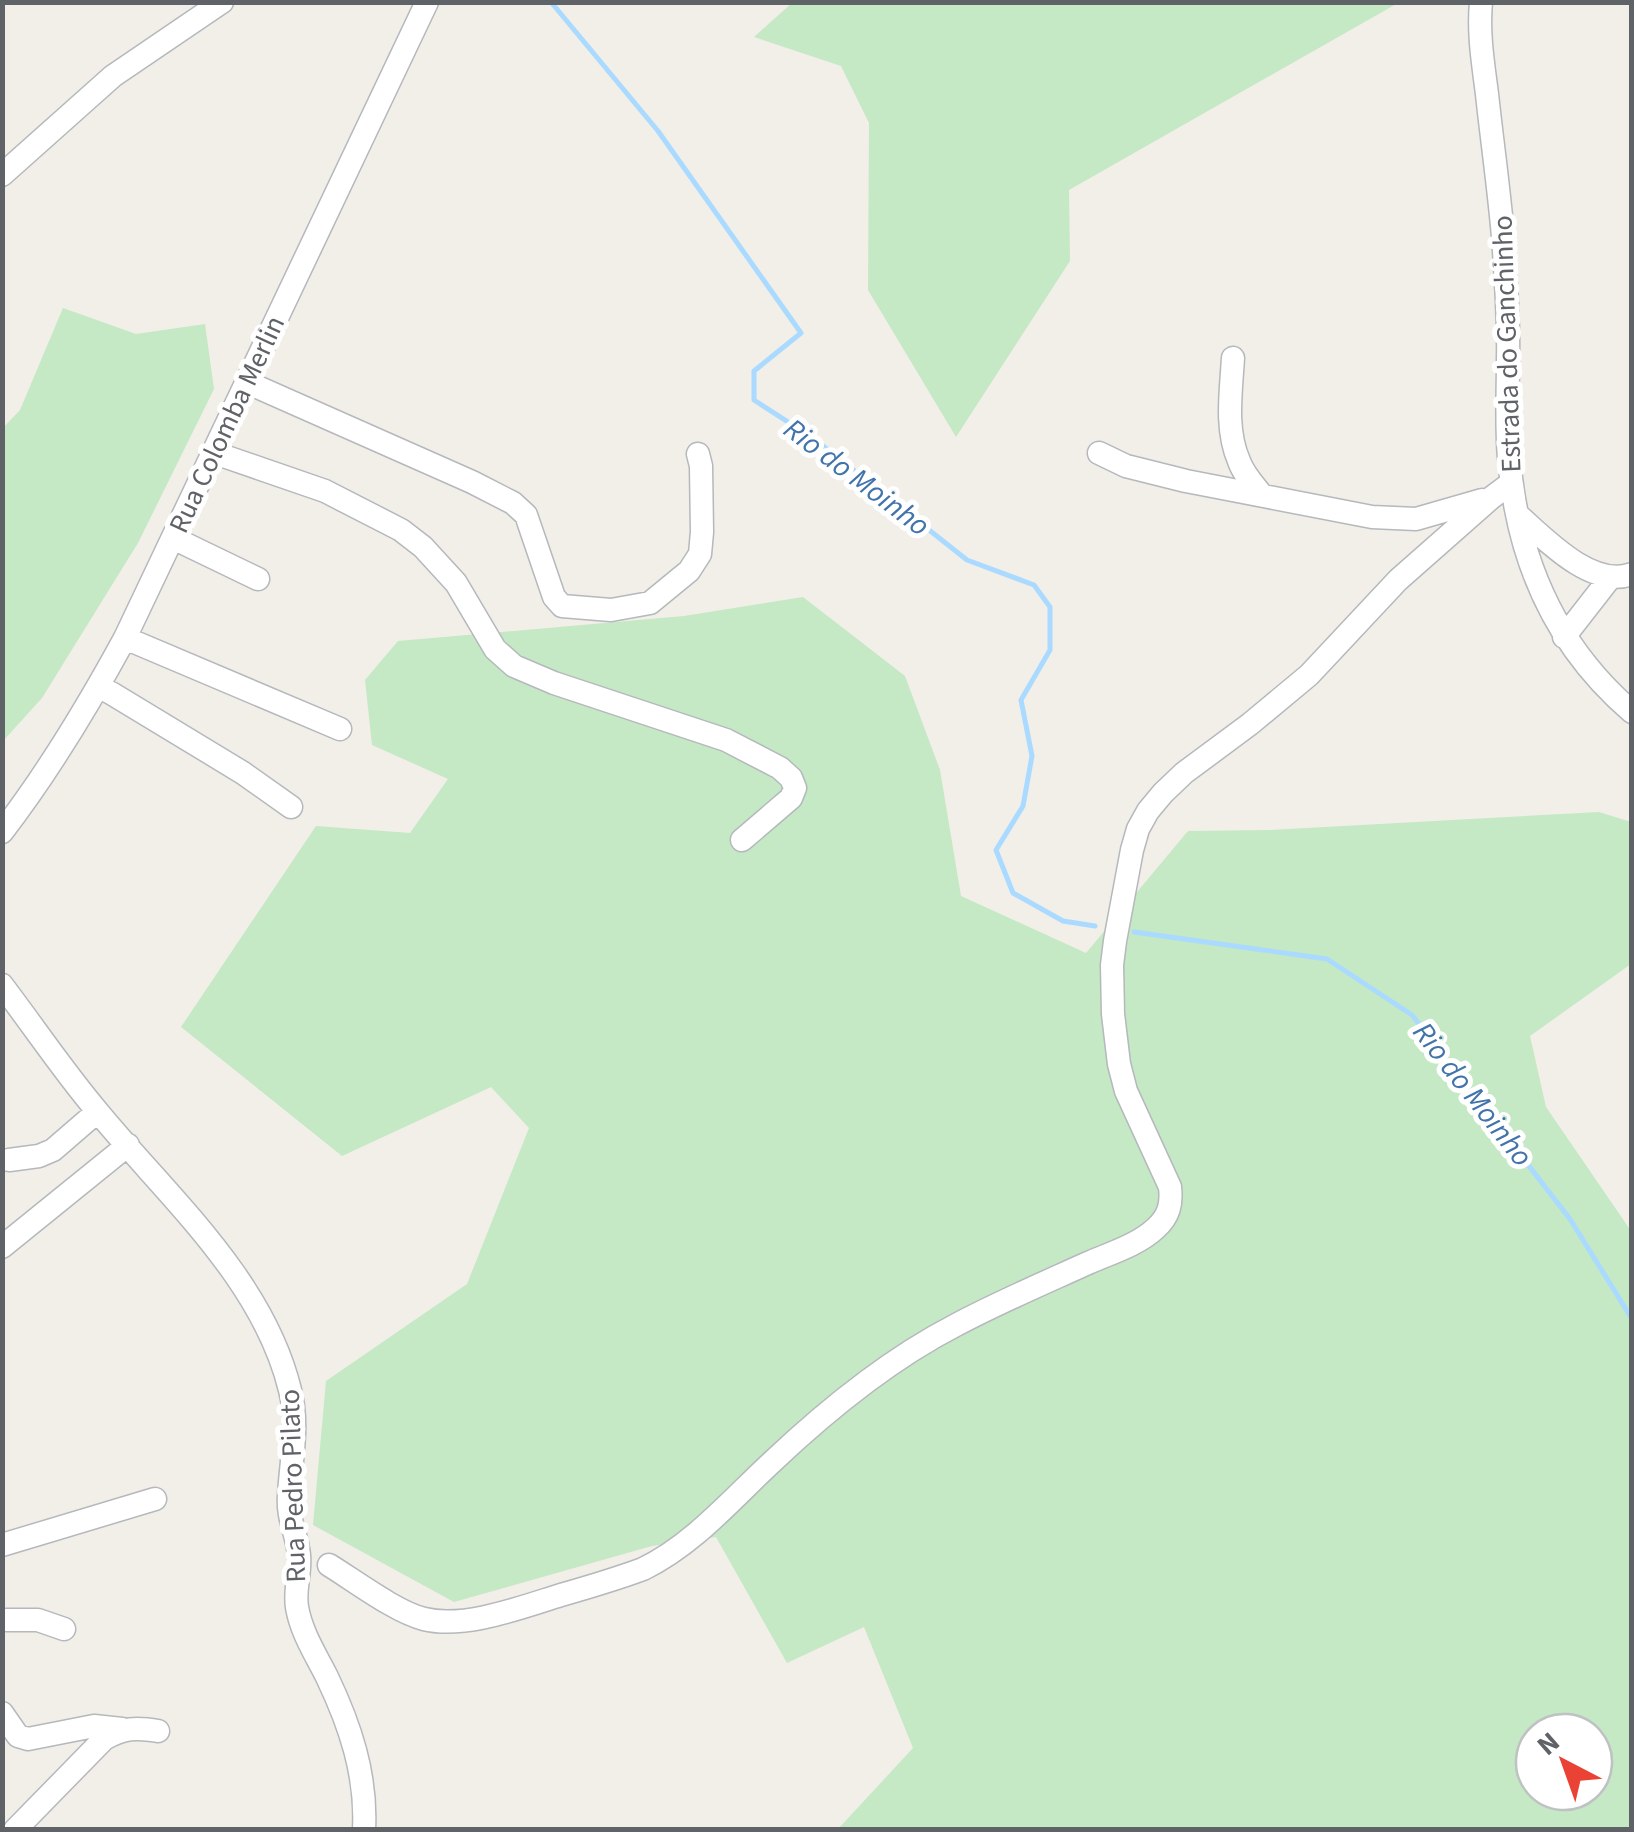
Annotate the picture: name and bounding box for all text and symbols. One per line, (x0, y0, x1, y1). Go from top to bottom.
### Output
street label: Estrada do Ganchinho (1483, 215, 1531, 473)
street label: Rua Colomba Merlin (159, 309, 295, 540)
water label: Rio do Moinho (775, 408, 939, 547)
water label: Rio do Moinho (1402, 1013, 1543, 1176)
street label: Rua Pedro Pilato (270, 1389, 316, 1583)
north arrow (1514, 1712, 1614, 1812)
text: N (1528, 1723, 1568, 1765)

